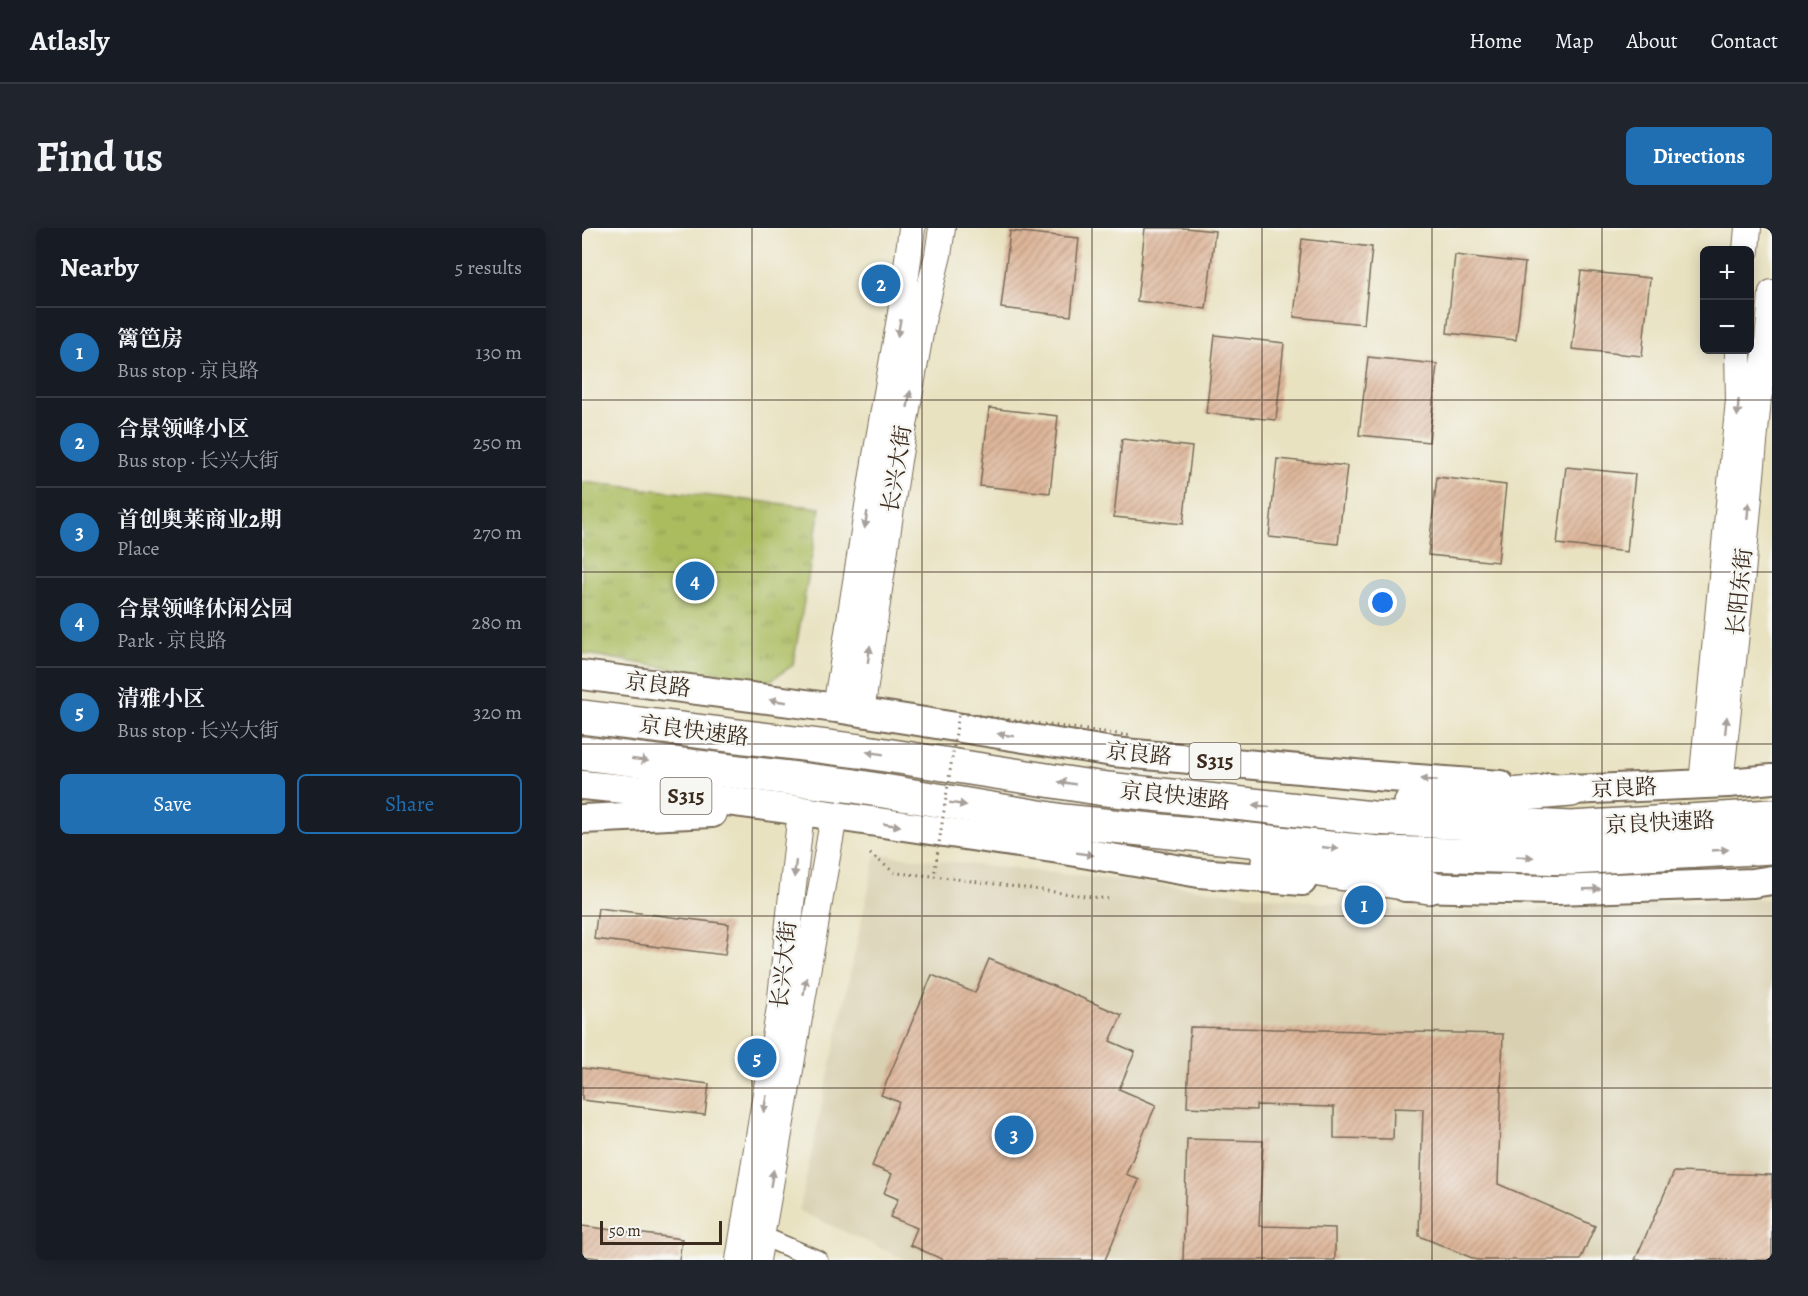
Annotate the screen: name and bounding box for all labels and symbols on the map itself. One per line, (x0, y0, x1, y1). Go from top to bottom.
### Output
pin: 2 (862, 262, 900, 306)
one-way arrow (894, 318, 903, 337)
one-way arrow (904, 390, 913, 409)
one-way arrow (1733, 398, 1743, 417)
street label: 长兴大街 (875, 423, 919, 515)
one-way arrow (1743, 501, 1753, 520)
one-way arrow (861, 510, 870, 529)
street label: 长阳东街 (1720, 547, 1760, 637)
pin: 4 (676, 558, 714, 604)
your location (1368, 588, 1397, 617)
one-way arrow (865, 645, 874, 664)
street label: 京良路 (623, 666, 693, 704)
one-way arrow (769, 696, 788, 705)
street label: 京良快速路 (638, 709, 750, 753)
one-way arrow (1721, 716, 1731, 735)
one-way arrow (996, 730, 1015, 739)
street label: 京良路 (1105, 736, 1173, 772)
road number: S315 (1190, 743, 1240, 779)
one-way arrow (865, 749, 884, 758)
one-way arrow (631, 756, 650, 765)
street label: 京良路 (1590, 772, 1658, 804)
street label: 京良快速路 (1119, 775, 1231, 817)
one-way arrow (1420, 775, 1439, 785)
road number: S315 (660, 778, 712, 814)
one-way arrow (1058, 779, 1077, 788)
one-way arrow (949, 799, 968, 808)
one-way arrow (1251, 801, 1270, 811)
street label: 京良快速路 (1604, 805, 1716, 841)
one-way arrow (883, 820, 902, 829)
one-way arrow (1321, 843, 1340, 853)
one-way arrow (1710, 846, 1729, 855)
one-way arrow (1076, 849, 1095, 858)
one-way arrow (1516, 852, 1535, 861)
one-way arrow (790, 860, 800, 879)
pin: 1 (1344, 882, 1384, 928)
one-way arrow (1583, 884, 1602, 893)
street label: 长兴大街 (764, 920, 804, 1010)
one-way arrow (800, 976, 809, 995)
pin: 5 (738, 1036, 777, 1080)
one-way arrow (760, 1095, 769, 1114)
pin: 3 (994, 1112, 1034, 1158)
one-way arrow (768, 1169, 777, 1188)
scale bar (600, 1218, 722, 1246)

